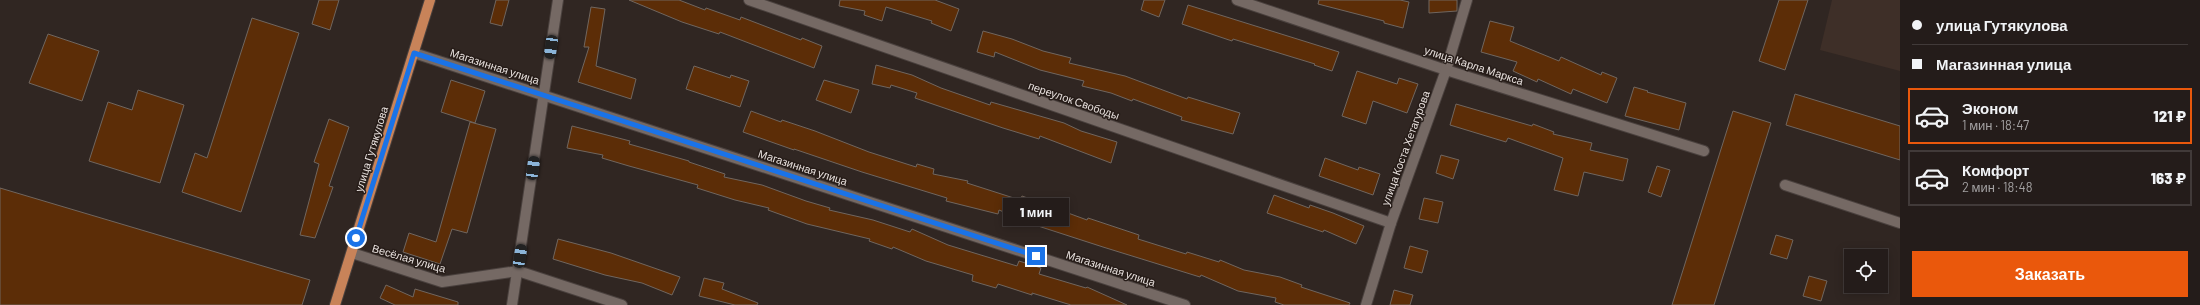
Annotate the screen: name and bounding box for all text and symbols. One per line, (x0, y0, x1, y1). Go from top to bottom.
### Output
text: улица Гутякулова (1936, 16, 2068, 34)
car (543, 34, 559, 60)
street label: улица Карла Маркса (1423, 43, 1526, 87)
street label: Магазинная улица (449, 45, 542, 87)
text: Магазинная улица (1936, 55, 2071, 73)
street label: переулок Свободы (1027, 78, 1121, 122)
street label: улица Коста Хетагурова (1378, 88, 1432, 207)
icon: car (1914, 98, 1950, 134)
text: Эконом (1962, 99, 2018, 117)
street label: улица Гутякулова (352, 104, 390, 193)
text: 121 ₽ (2153, 107, 2186, 125)
text: 1 мин · 18:47 (1962, 117, 2029, 133)
street label: Магазинная улица (757, 146, 850, 188)
car (525, 155, 541, 181)
icon: car (1914, 160, 1950, 196)
text: Комфорт (1962, 161, 2029, 179)
text: 163 ₽ (2151, 169, 2186, 187)
text: 2 мин · 18:48 (1962, 179, 2033, 195)
callout: 1 мин (1003, 198, 1069, 226)
text: 1 мин (1020, 204, 1052, 220)
route start (347, 229, 365, 247)
street label: Весёлая улица (371, 241, 448, 275)
car (512, 243, 528, 269)
route end (1027, 247, 1045, 265)
street label: Магазинная улица (1065, 247, 1158, 289)
map controls (1844, 249, 1888, 293)
button: locate (1844, 249, 1888, 293)
button: Заказать (1912, 251, 2188, 297)

